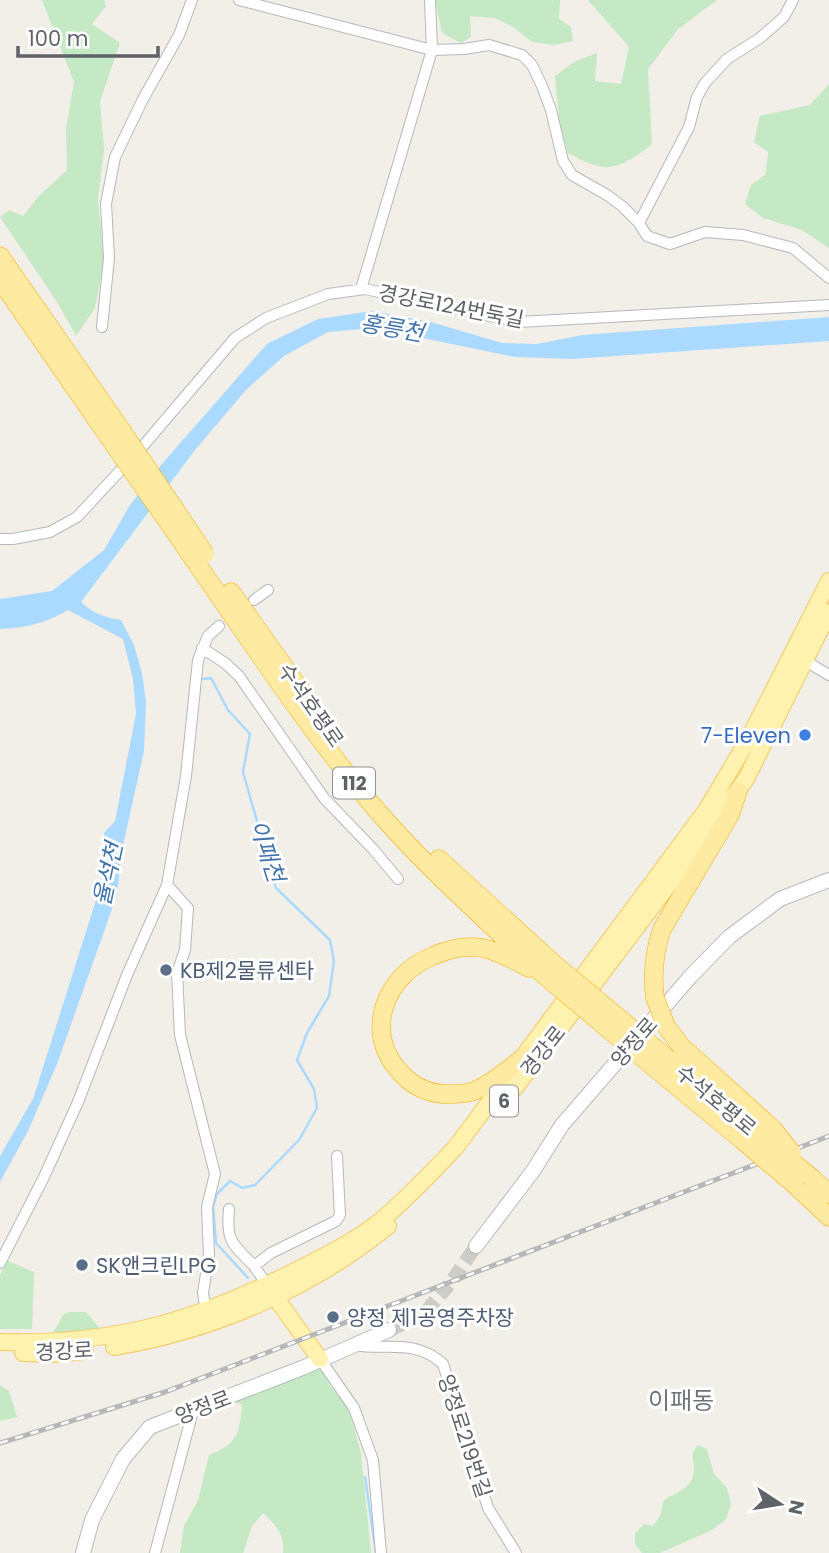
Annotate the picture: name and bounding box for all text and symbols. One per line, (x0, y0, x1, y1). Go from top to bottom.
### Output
scale bar (18, 14, 158, 58)
text: 100 m (28, 24, 88, 53)
street label: 경강로124번둑길 (376, 278, 526, 334)
water label: 홍릉천 (358, 307, 429, 350)
street label: 수석호평로 (271, 657, 351, 753)
place label: 7-Eleven (701, 721, 791, 750)
marker: 7-Eleven (797, 727, 813, 743)
road number: 112 (333, 768, 375, 798)
water label: 이패천 (242, 816, 293, 889)
water label: 율석천 (86, 837, 131, 908)
place label: KB제2물류센타 (180, 956, 314, 985)
marker: KB제2물류센타 (158, 962, 174, 978)
street label: 양정로 (604, 1011, 664, 1073)
street label: 경강로 (514, 1019, 572, 1083)
street label: 수석호평로 (670, 1058, 762, 1142)
road number: 6 (490, 1086, 518, 1116)
place label: SK앤크린LPG (96, 1251, 216, 1280)
marker: SK앤크린LPG (74, 1257, 90, 1273)
place label: 양정 제1공영주차장 (347, 1303, 514, 1332)
marker: 양정 제1공영주차장 (325, 1309, 341, 1325)
street label: 경강로 (34, 1335, 94, 1367)
street label: 양정로219번길 (431, 1370, 499, 1502)
street label: 양정로 (171, 1383, 235, 1431)
district label: 이패동 (648, 1384, 714, 1417)
north arrow (745, 1469, 815, 1539)
text: N (781, 1498, 811, 1517)

